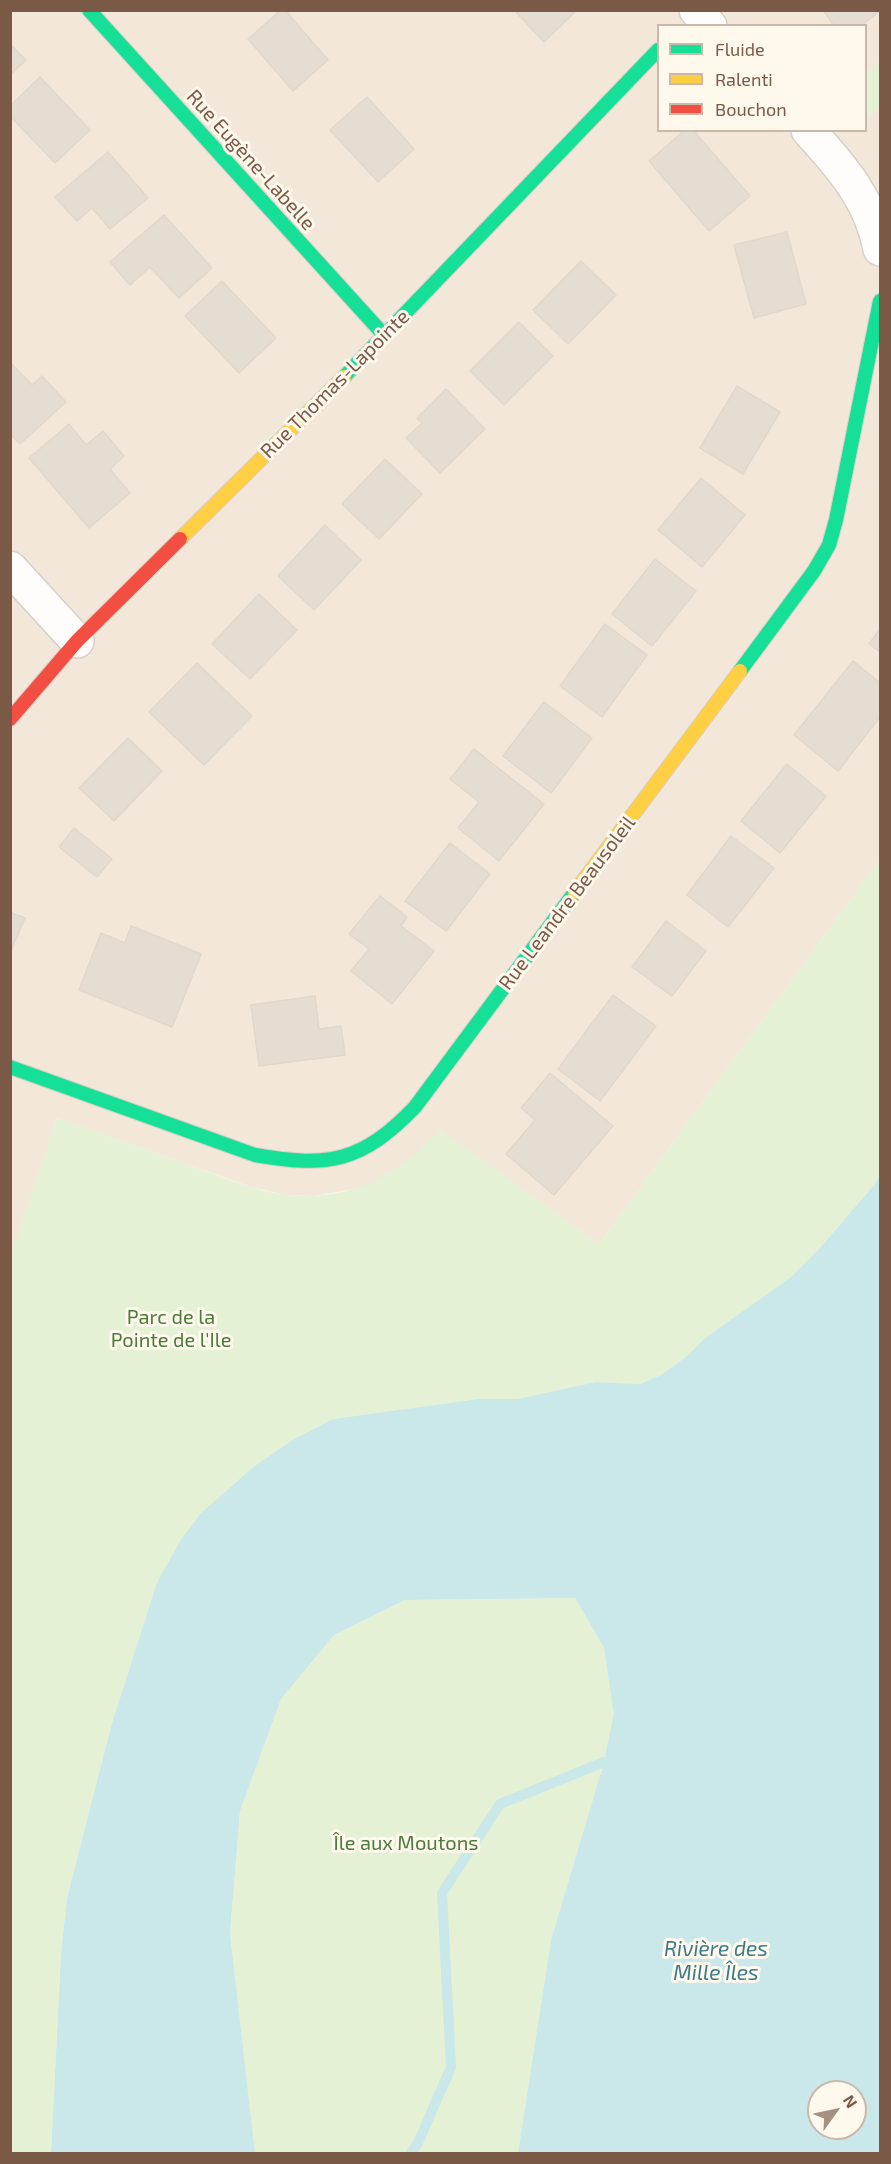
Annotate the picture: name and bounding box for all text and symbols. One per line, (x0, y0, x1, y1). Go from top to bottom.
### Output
legend (657, 24, 867, 132)
text: Fluide (715, 38, 765, 60)
text: Ralenti (715, 68, 773, 90)
street label: Rue Eugène-Labelle (182, 85, 320, 235)
text: Bouchon (715, 98, 787, 120)
street label: Rue Thomas-Lapointe (256, 305, 414, 463)
street label: Rue Leandre Beausoleil (494, 811, 640, 995)
park label: Parc de la Pointe de l'Ile (111, 1305, 231, 1352)
park label: Île aux Moutons (334, 1831, 478, 1855)
water label: Rivière des Mille Îles (664, 1936, 768, 1986)
north arrow (807, 2080, 867, 2140)
text: N (840, 2091, 862, 2111)

